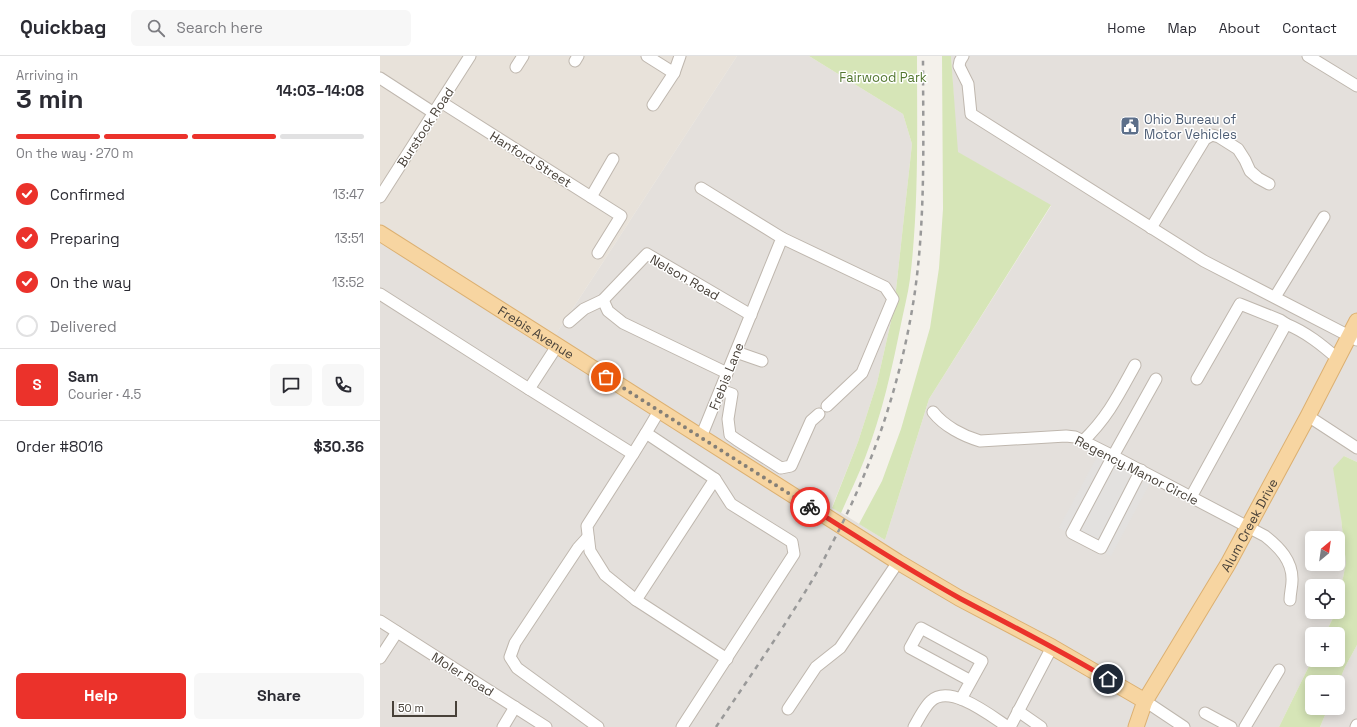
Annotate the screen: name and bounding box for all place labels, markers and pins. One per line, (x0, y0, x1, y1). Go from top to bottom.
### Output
place label: Ohio Bureau of Motor Vehicles (1144, 111, 1237, 143)
public building icon: Ohio Bureau of Motor Vehicles (1119, 115, 1141, 137)
pin (589, 360, 623, 394)
pin (1091, 662, 1125, 696)

